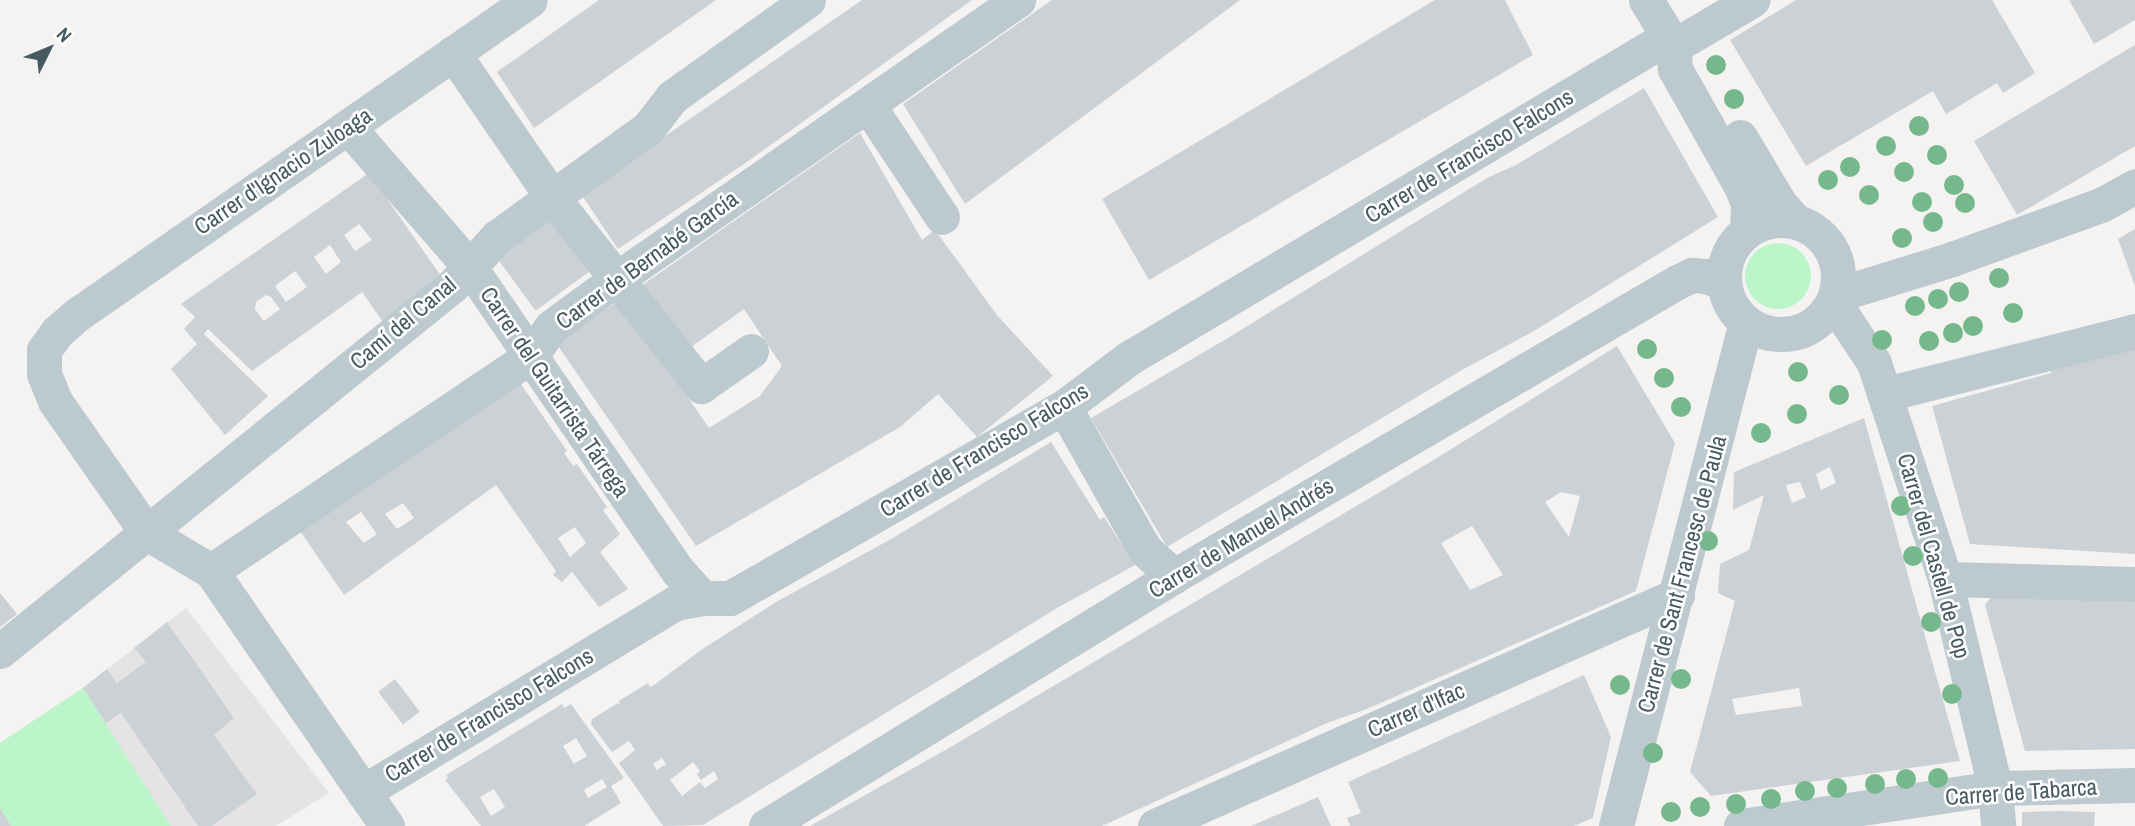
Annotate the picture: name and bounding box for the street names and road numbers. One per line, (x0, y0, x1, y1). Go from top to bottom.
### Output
street label: Carrer de Francisco Falcons (1360, 83, 1578, 229)
street label: Carrer d'Ignacio Zuloaga (189, 101, 377, 241)
street label: Carrer de Bernabé García (551, 185, 743, 335)
street label: Camí del Canal (344, 271, 462, 375)
street label: Carrer del Guitarrista Tárrega (474, 282, 636, 502)
street label: Carrer de Francisco Falcons (875, 377, 1093, 523)
street label: Carrer de Sant Francesc de Paula (1632, 432, 1732, 716)
street label: Carrer del Castell de Pop (1892, 450, 1976, 662)
street label: Carrer de Manuel Andrés (1143, 472, 1339, 604)
street label: Carrer de Francisco Falcons (380, 642, 598, 788)
street label: Carrer d'Ifac (1363, 676, 1469, 744)
street label: Carrer de Tabarca (1944, 773, 2098, 811)

